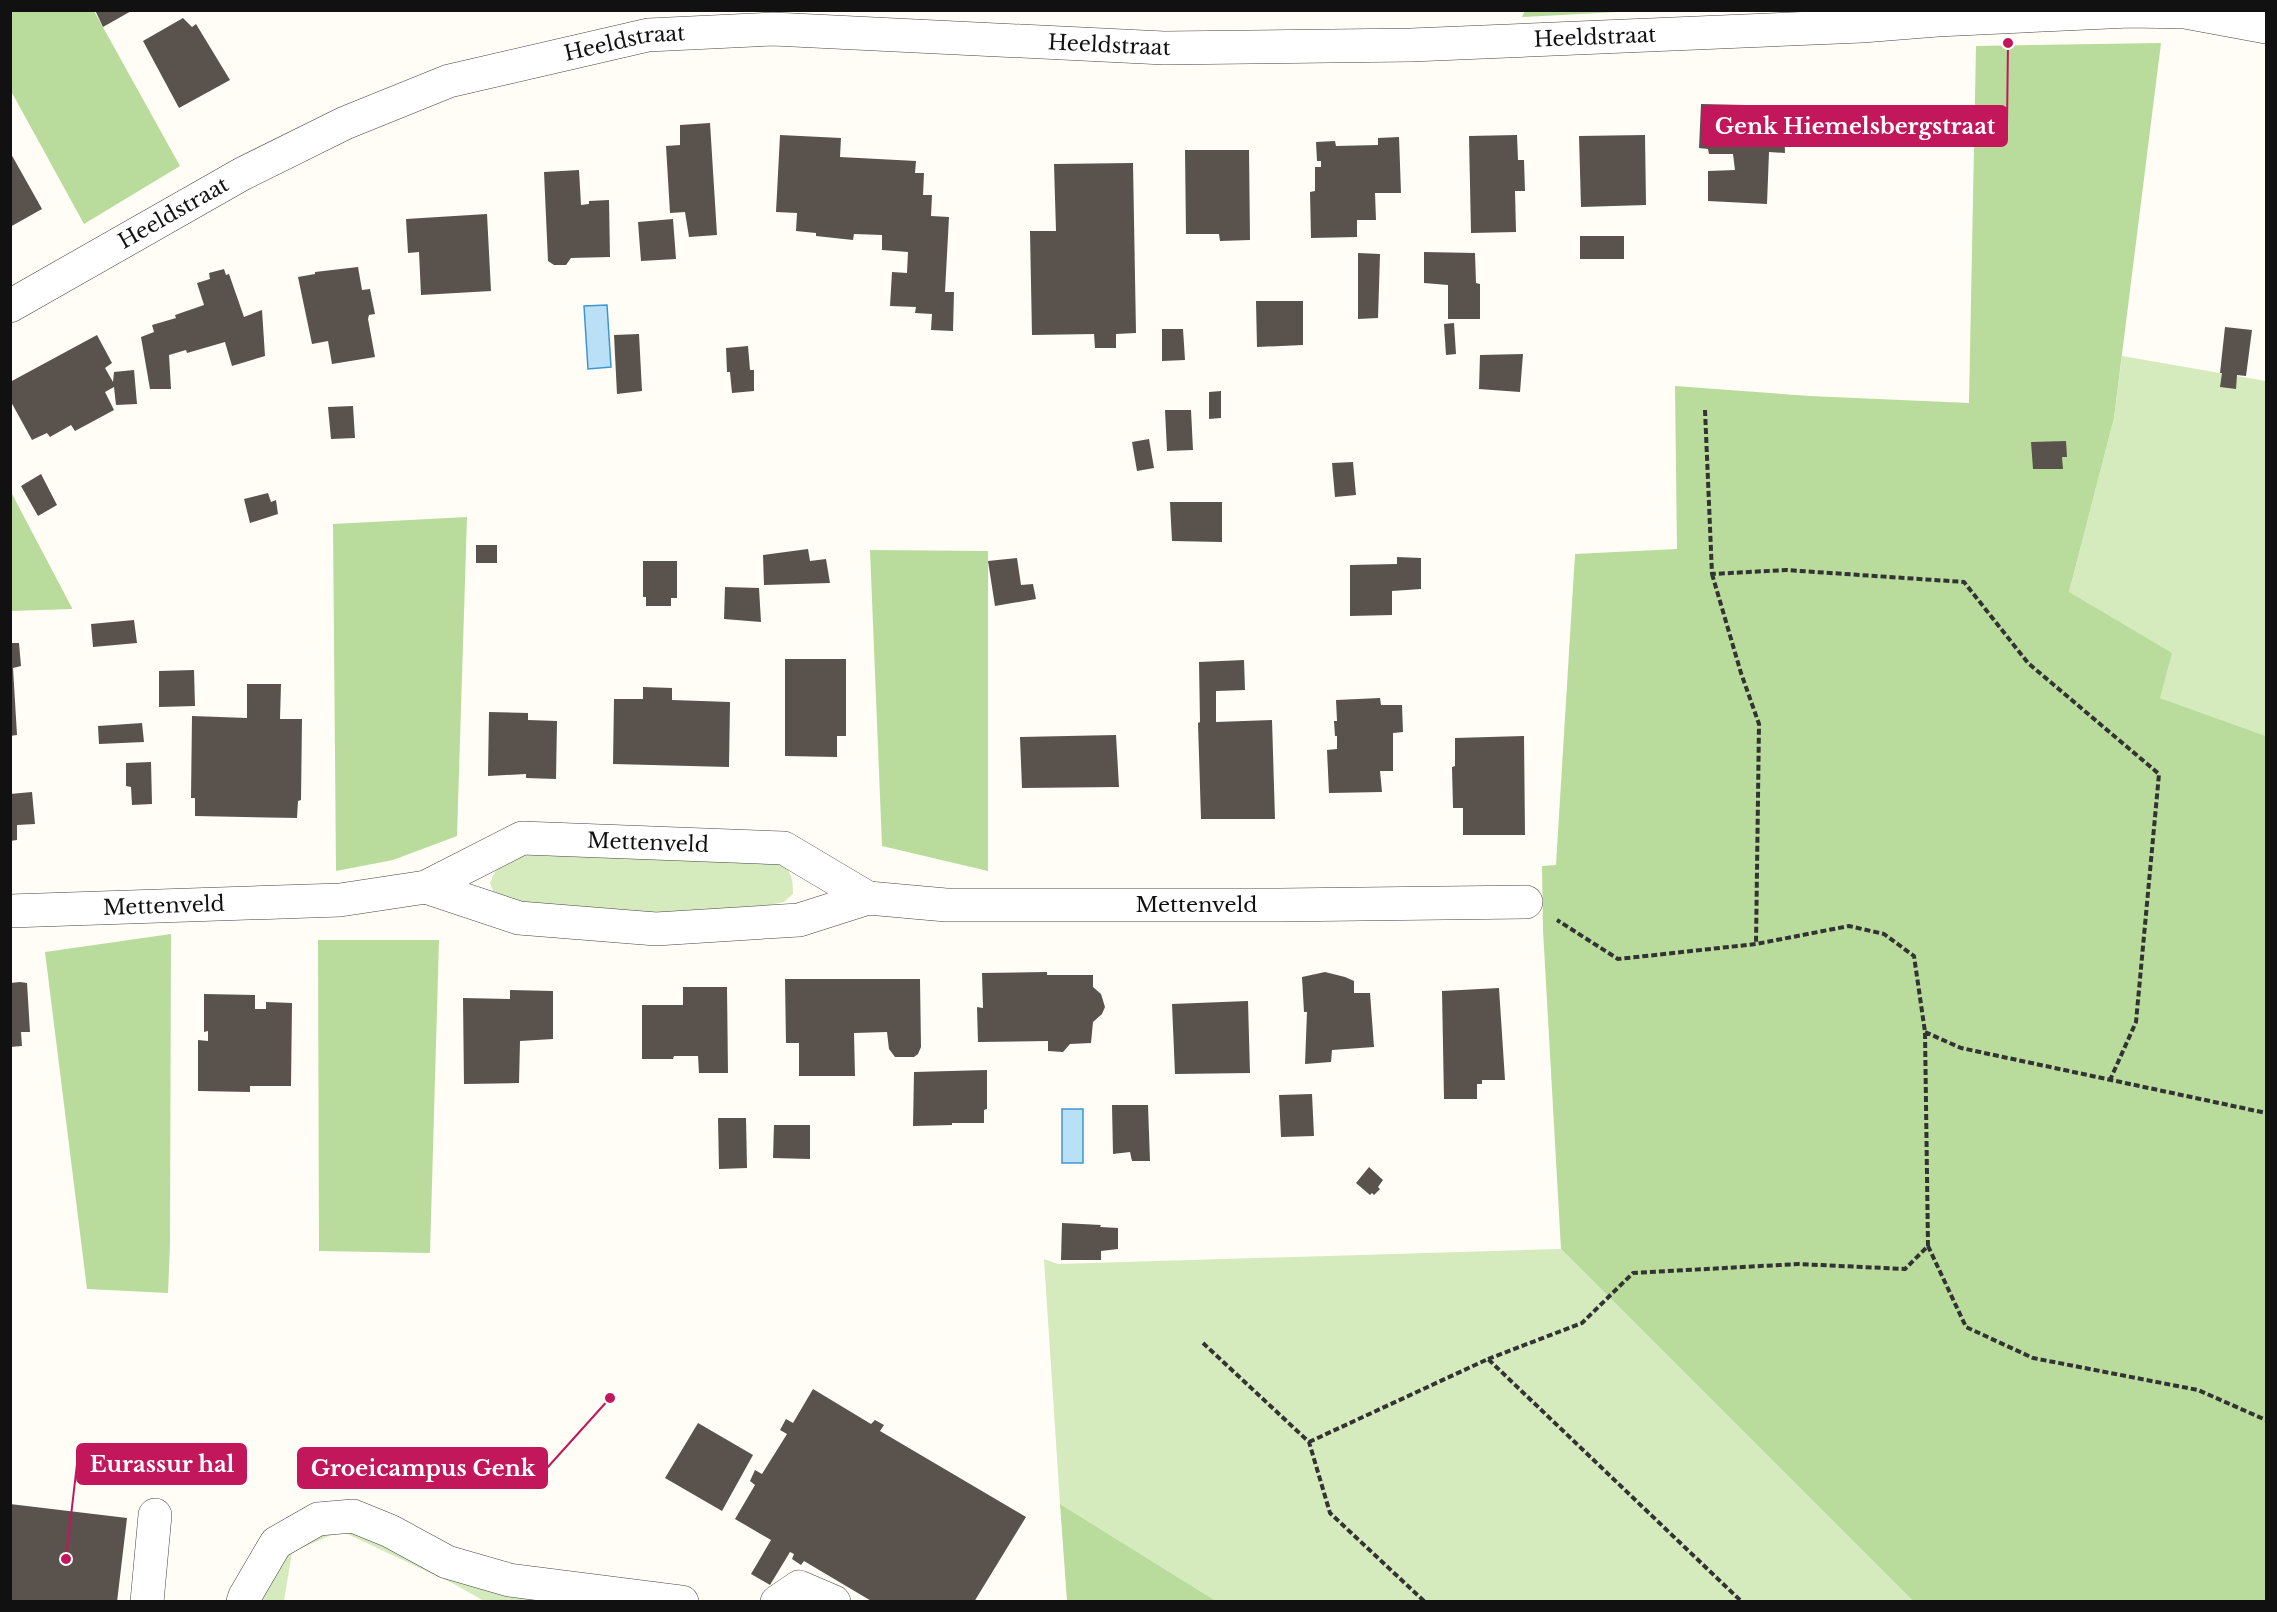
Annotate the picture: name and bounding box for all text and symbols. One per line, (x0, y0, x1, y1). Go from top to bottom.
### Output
street label: Heeldstraat (562, 20, 686, 67)
street label: Heeldstraat (1533, 22, 1657, 53)
street label: Heeldstraat (1047, 29, 1171, 61)
callout: Genk Hiemelsbergstraat (1702, 106, 2007, 146)
text: Genk Hiemelsbergstraat (1715, 113, 1996, 140)
street label: Heeldstraat (114, 171, 233, 255)
street label: Mettenveld (587, 827, 709, 858)
street label: Mettenveld (103, 891, 225, 921)
street label: Mettenveld (1136, 892, 1257, 918)
callout: Eurassur hal (77, 1444, 246, 1484)
callout: Groeicampus Genk (298, 1448, 547, 1488)
text: Eurassur hal (90, 1451, 235, 1478)
text: Groeicampus Genk (311, 1455, 536, 1482)

